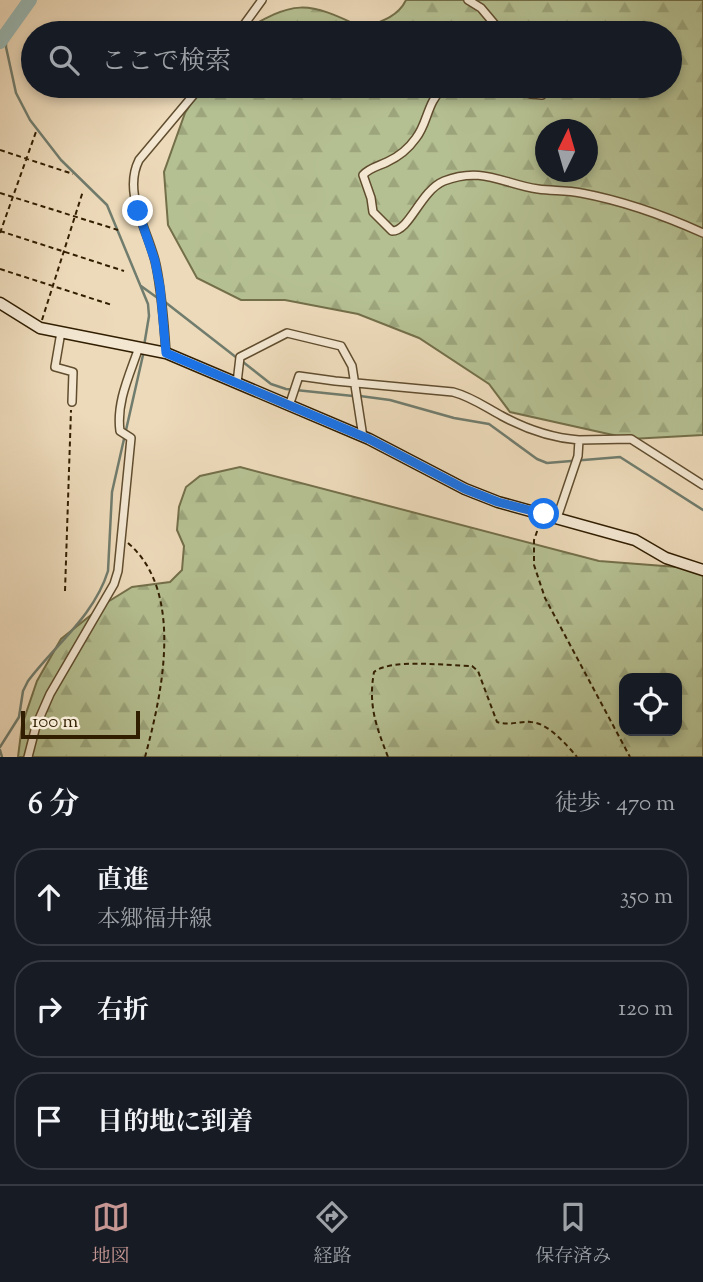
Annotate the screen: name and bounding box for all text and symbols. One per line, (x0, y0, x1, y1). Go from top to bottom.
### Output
search box (21, 21, 682, 98)
icon: search (45, 41, 83, 79)
text: ここで検索 (101, 44, 231, 81)
north arrow (535, 119, 598, 182)
route end (122, 195, 153, 226)
route start (528, 498, 559, 529)
map controls (619, 673, 682, 736)
button: locate (619, 673, 682, 736)
scale bar (21, 708, 140, 740)
text: 100 m (32, 709, 78, 736)
text: 6 分 (28, 784, 79, 827)
text: 徒歩 · 470 m (555, 788, 675, 821)
text: 直進 (97, 863, 149, 900)
icon: ahead (30, 878, 68, 916)
text: 350 m (620, 881, 673, 914)
text: 本郷福井線 (97, 904, 212, 937)
icon: right (30, 990, 68, 1028)
text: 右折 (97, 993, 149, 1030)
text: 120 m (618, 993, 673, 1026)
icon: arrive (30, 1102, 68, 1140)
text: 目的地に到着 (97, 1105, 253, 1142)
tab: 地図 (92, 1198, 130, 1271)
tab: 経路 (313, 1198, 351, 1271)
tab: 保存済み (535, 1198, 611, 1271)

